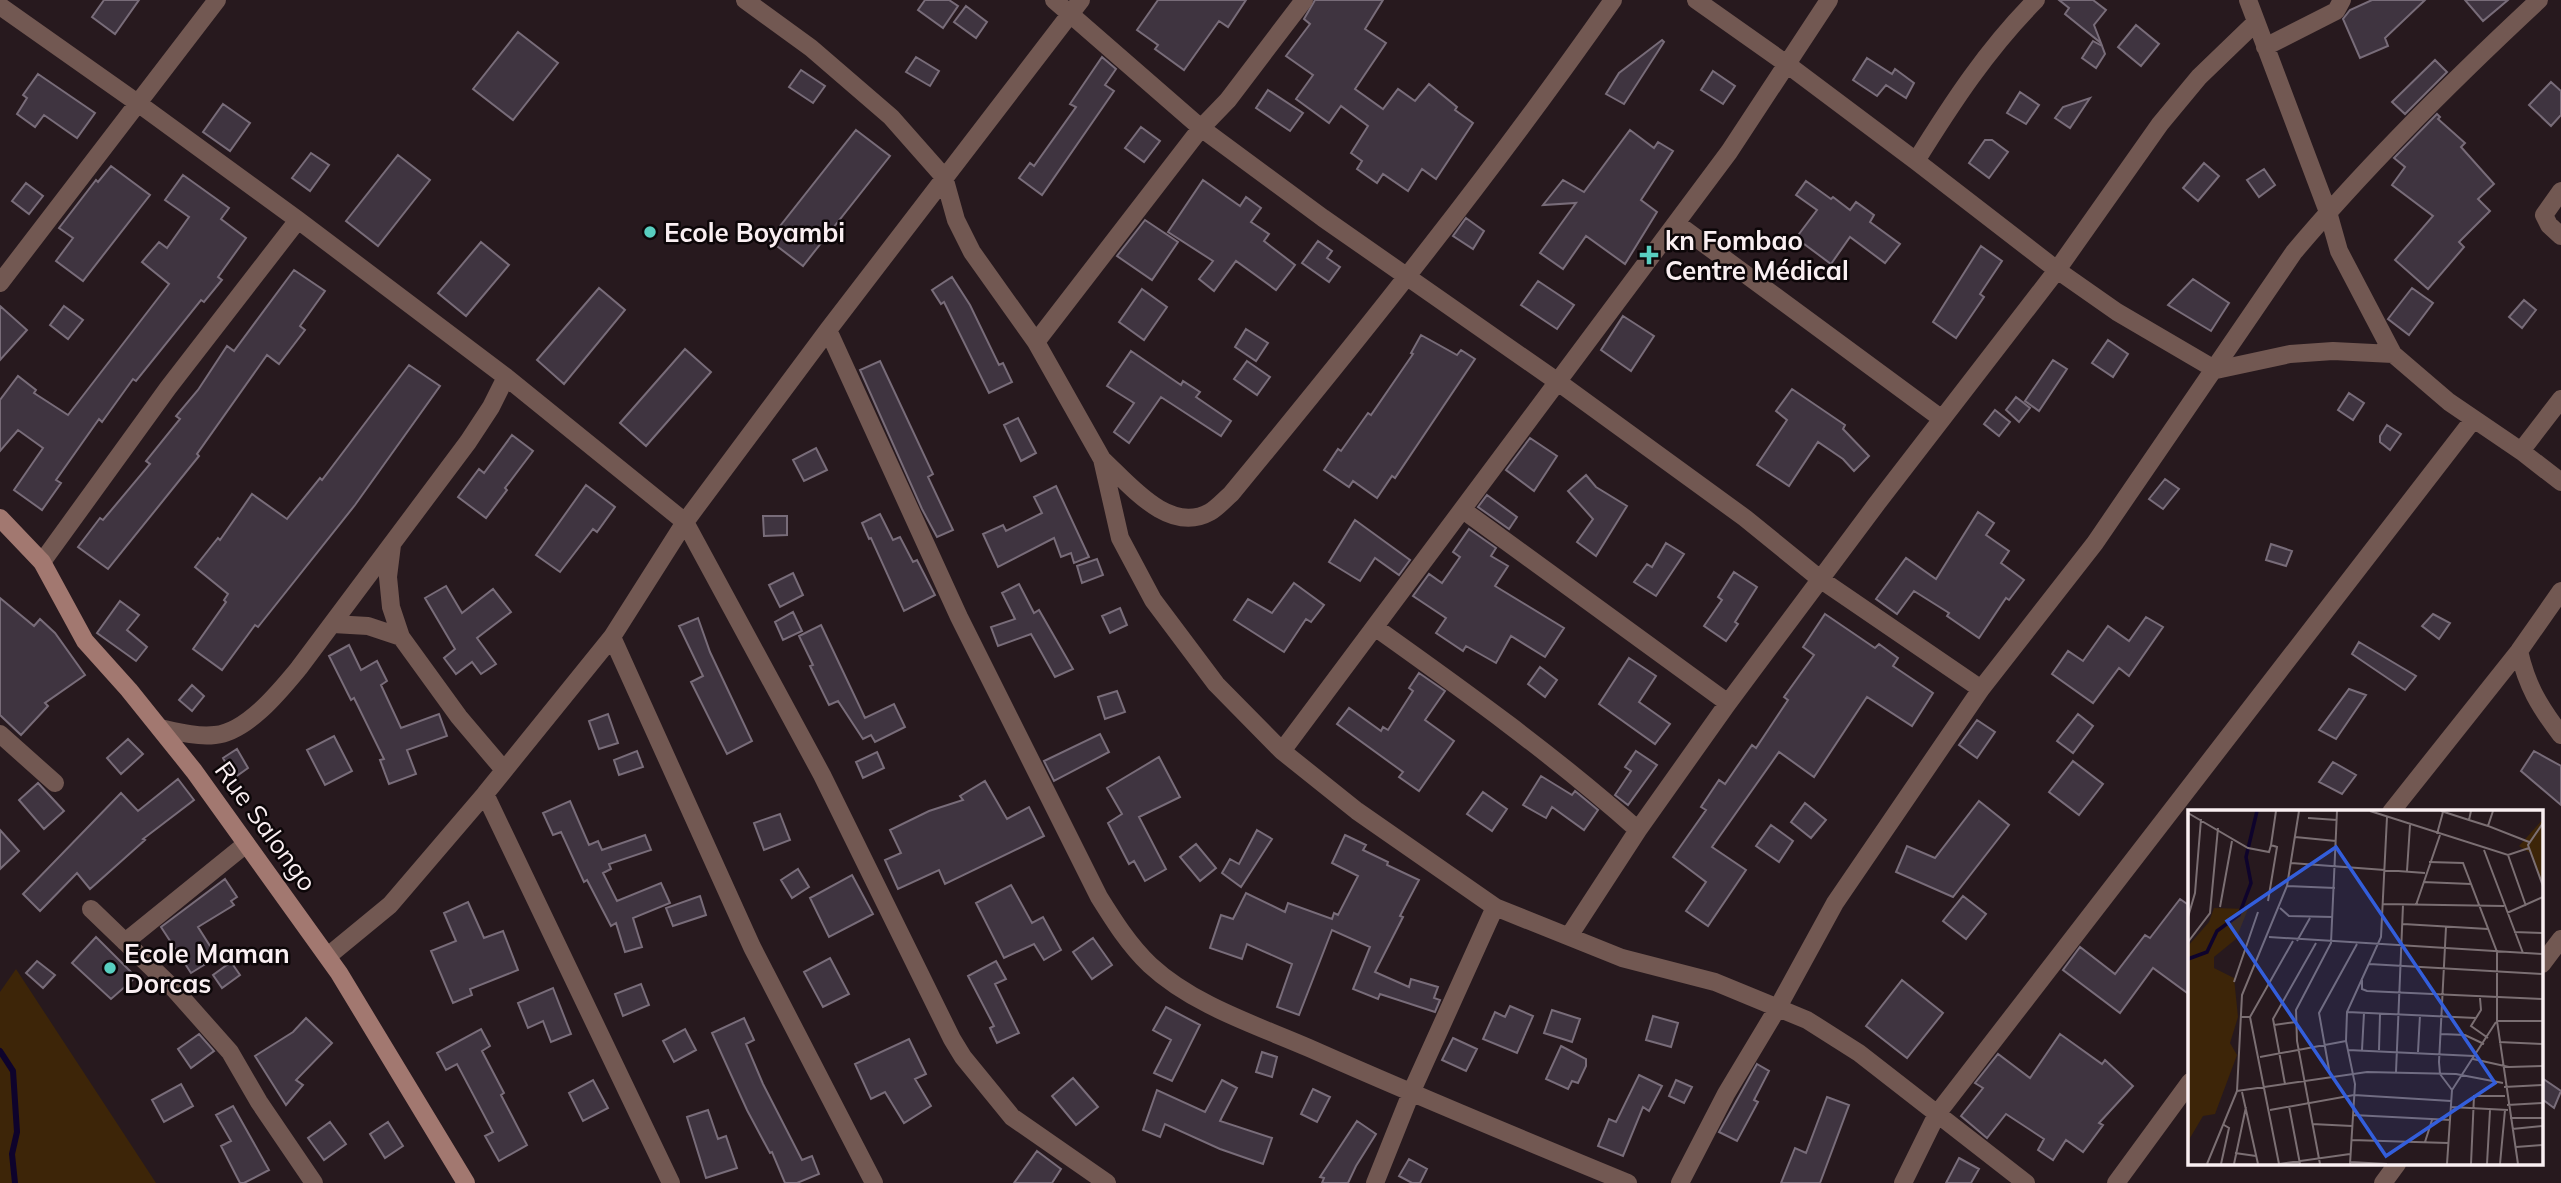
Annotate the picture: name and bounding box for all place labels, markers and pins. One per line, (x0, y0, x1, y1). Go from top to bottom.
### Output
place label: Ecole Boyambi (664, 216, 845, 249)
marker: Ecole Boyambi (642, 224, 658, 240)
place label: kn Fombao Centre Médical (1665, 224, 1849, 287)
marker: kn Fombao Centre Médical (1639, 245, 1659, 265)
place label: Ecole Maman Dorcas (124, 937, 290, 1000)
marker: Ecole Maman Dorcas (102, 960, 118, 976)

